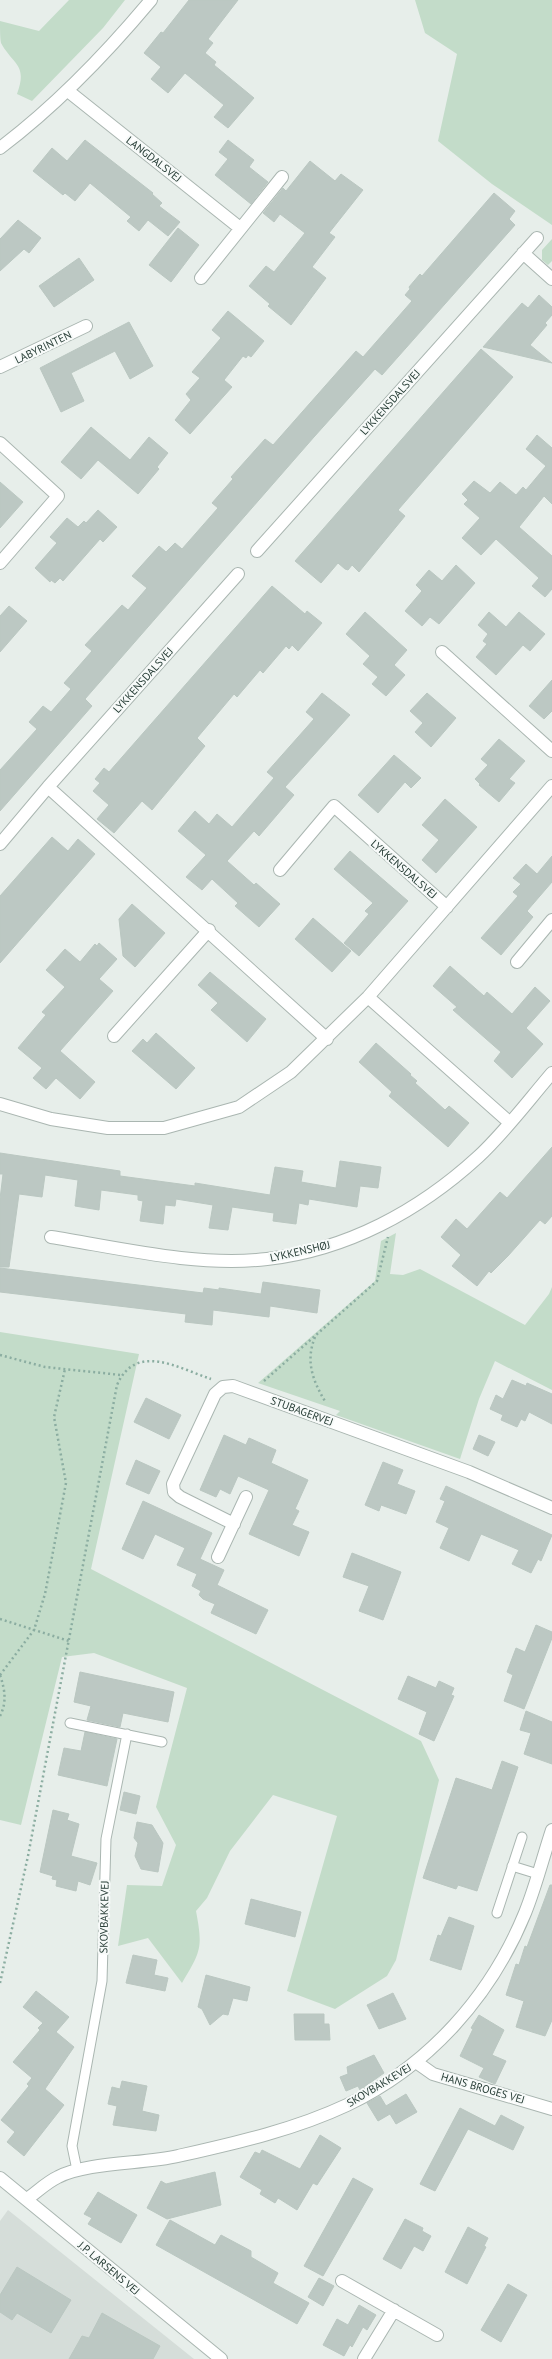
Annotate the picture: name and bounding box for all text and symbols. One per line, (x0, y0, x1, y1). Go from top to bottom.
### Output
street label: LANGDALSVEJ (123, 133, 185, 185)
street label: LABYRINTEN (12, 327, 74, 367)
street label: LYKKENSDALSVEJ (357, 366, 423, 438)
street label: LYKKENSDALSVEJ (110, 644, 176, 716)
street label: LYKKENSDALSVEJ (368, 836, 440, 902)
street label: LYKKENSHØJ (269, 1237, 331, 1265)
street label: STUBAGERVEJ (269, 1393, 335, 1429)
street label: SKOVBAKKEVEJ (96, 1880, 112, 1954)
street label: SKOVBAKKEVEJ (344, 2060, 414, 2110)
street label: HANS BROGES VEJ (440, 2069, 526, 2107)
street label: J.P. LARSENS VEJ (74, 2237, 143, 2298)

